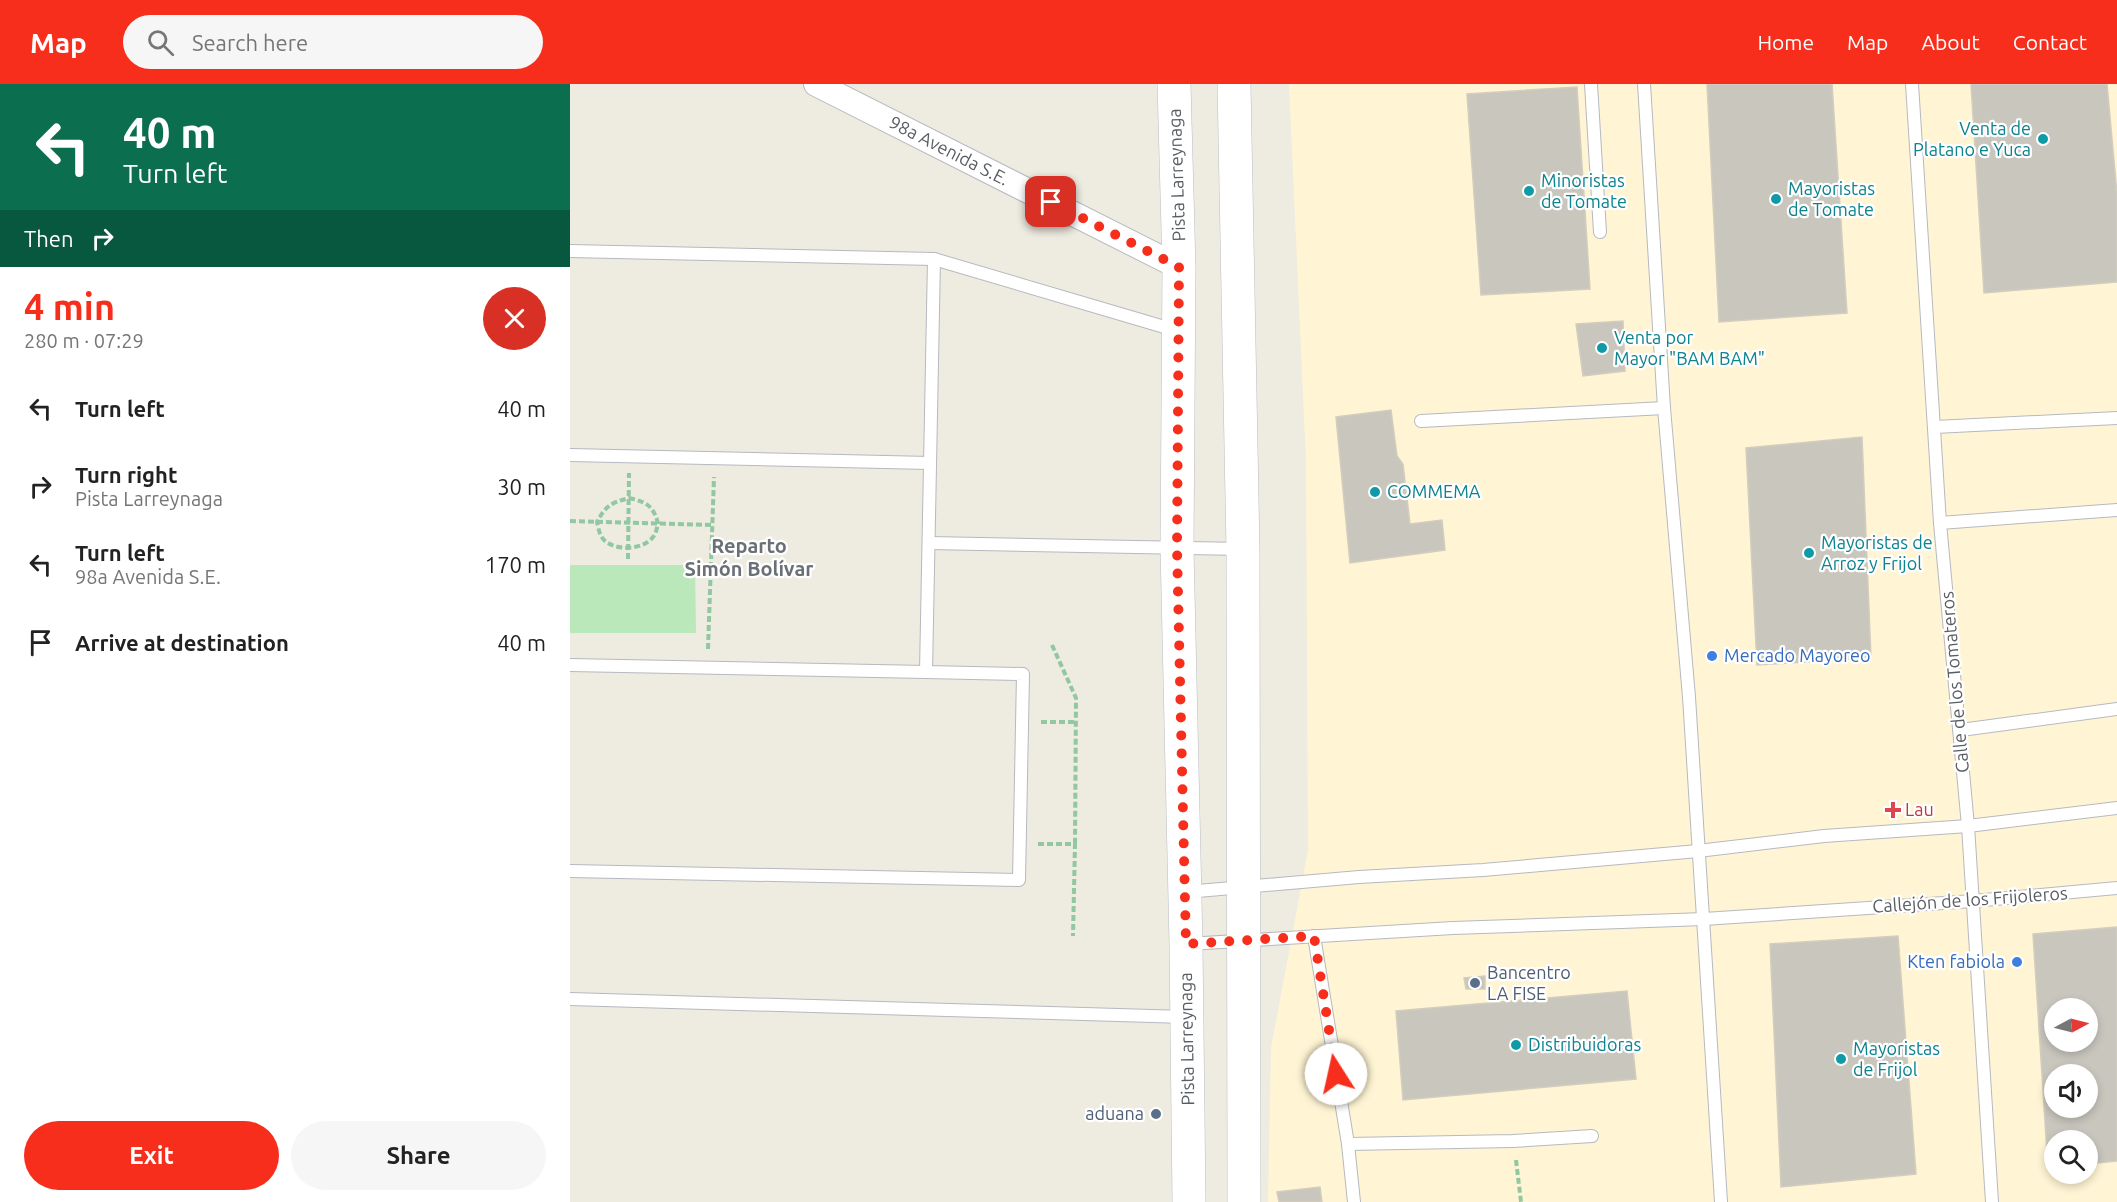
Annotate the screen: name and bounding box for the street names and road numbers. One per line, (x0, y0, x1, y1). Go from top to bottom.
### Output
street label: Pista Larreynaga (1164, 108, 1188, 242)
street label: 98a Avenida S.E. (886, 111, 1012, 189)
street label: Calle de los Tomateros (1936, 590, 1972, 774)
street label: Callejón de los Frijoleros (1872, 882, 2068, 916)
street label: Pista Larreynaga (1175, 972, 1197, 1106)

